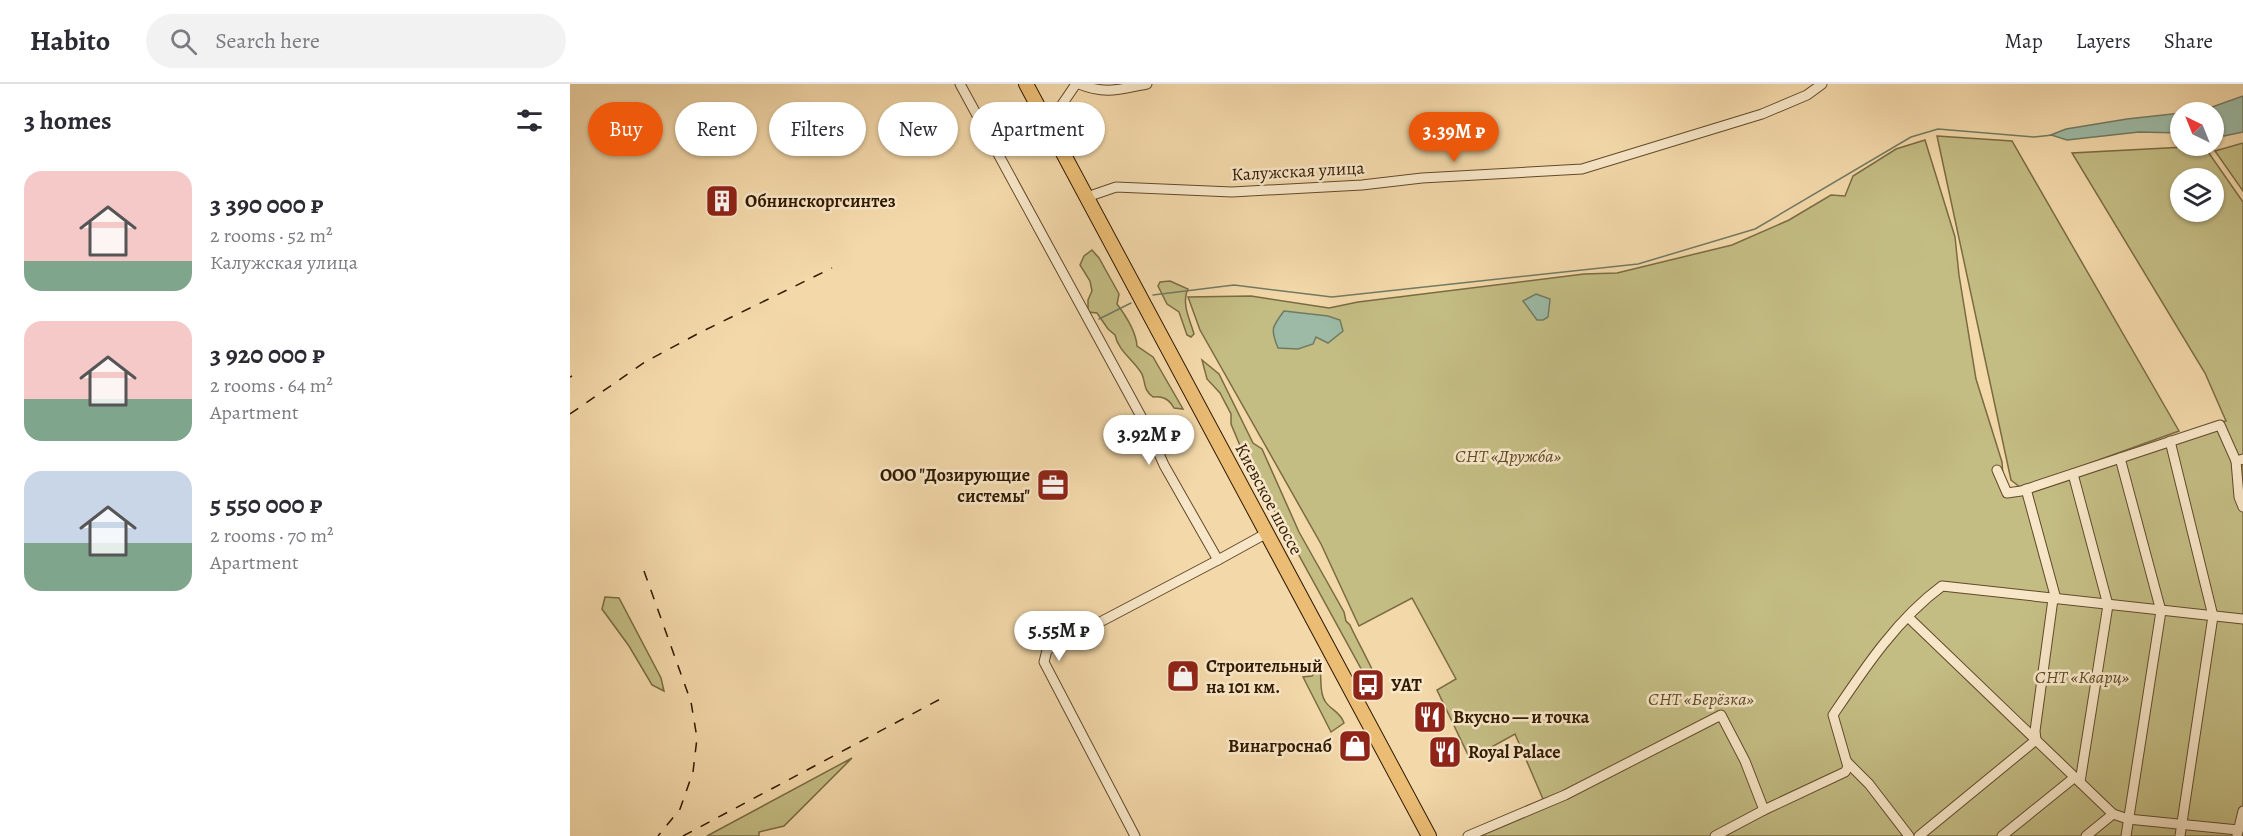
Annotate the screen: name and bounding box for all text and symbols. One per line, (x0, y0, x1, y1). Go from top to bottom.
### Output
search box (146, 14, 566, 68)
text: Habito (30, 22, 110, 60)
icon: search (167, 25, 200, 58)
text: Search here (215, 26, 320, 56)
text: Map (2004, 27, 2043, 55)
text: Layers (2076, 27, 2131, 55)
text: Share (2164, 27, 2213, 55)
chip: Buy (588, 102, 663, 156)
chip: Rent (675, 102, 757, 156)
chip: Filters (769, 102, 866, 156)
chip: New (878, 102, 958, 156)
chip: Apartment (970, 102, 1105, 156)
north arrow (2170, 102, 2224, 156)
map controls (2170, 102, 2224, 222)
text: 3 homes (24, 103, 112, 138)
icon: filters (513, 104, 546, 137)
pin: 3.39M ₽ (1399, 112, 1509, 163)
text: 3.39M ₽ (1423, 118, 1485, 145)
street label: Калужская улица (1231, 155, 1366, 186)
button: layers (2170, 168, 2224, 222)
building icon: Обнинскоргсинтез (704, 183, 740, 219)
text: 3 390 000 ₽ (210, 187, 324, 222)
place label: Обнинскоргсинтез (745, 189, 896, 213)
icon: home (72, 195, 144, 267)
text: 2 rooms · 52 m² (210, 222, 333, 249)
text: Калужская улица (210, 249, 358, 276)
text: 3 920 000 ₽ (210, 337, 325, 372)
icon: home (72, 345, 144, 417)
text: 2 rooms · 64 m² (210, 372, 333, 399)
text: Apartment (210, 399, 299, 426)
pin: 3.92M ₽ (1094, 415, 1204, 466)
text: 3.92M ₽ (1117, 421, 1181, 448)
street label: Киевское шоссе (1229, 439, 1309, 559)
park label: СНТ «Дружба» (1455, 444, 1562, 468)
place label: ООО "Дозирующие системы" (880, 463, 1030, 508)
office icon: ООО "Дозирующие системы" (1035, 467, 1071, 503)
text: 5 550 000 ₽ (210, 487, 322, 522)
icon: home (72, 495, 144, 567)
text: 2 rooms · 70 m² (210, 522, 334, 549)
text: Apartment (210, 549, 299, 576)
pin: 5.55M ₽ (1004, 611, 1114, 662)
text: 5.55M ₽ (1028, 617, 1090, 644)
place label: Строительный на 101 км. (1206, 654, 1323, 699)
shop icon: Строительный на 101 км. (1165, 658, 1201, 694)
park label: СНТ «Кварц» (2035, 665, 2130, 689)
bus stop icon: УАТ (1350, 667, 1386, 703)
place label: УАТ (1391, 673, 1422, 697)
park label: СНТ «Берёзка» (1648, 687, 1755, 711)
restaurant icon: Вкусно — и точка (1412, 699, 1448, 735)
place label: Вкусно — и точка (1453, 705, 1590, 729)
shop icon: Винагроснаб (1337, 728, 1373, 764)
place label: Винагроснаб (1228, 734, 1332, 758)
restaurant icon: Royal Palace (1427, 734, 1463, 770)
place label: Royal Palace (1468, 740, 1561, 764)

